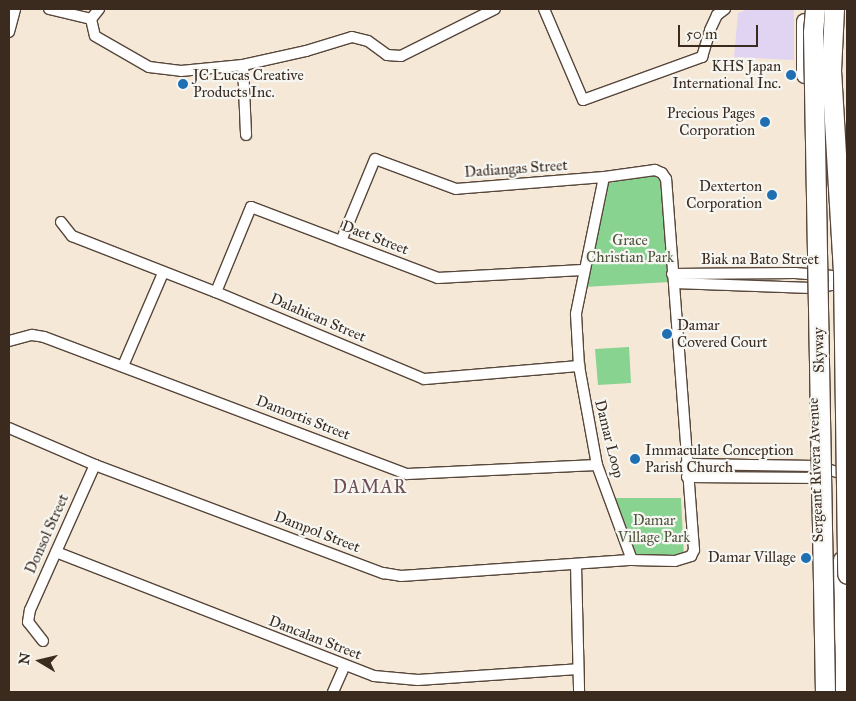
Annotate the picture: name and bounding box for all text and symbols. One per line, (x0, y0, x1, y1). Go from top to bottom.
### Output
scale bar (681, 15, 761, 47)
text: 50 m (686, 25, 718, 43)
place label: KHS Japan International Inc. (672, 57, 781, 92)
place label: JC Lucas Creative Products Inc. (193, 66, 304, 101)
marker: KHS Japan International Inc. (785, 69, 797, 81)
marker: JC Lucas Creative Products Inc. (177, 78, 189, 90)
place label: Precious Pages Corporation (667, 104, 755, 139)
marker: Precious Pages Corporation (759, 116, 771, 128)
street label: Dadiangas Street (464, 156, 568, 182)
place label: Dexterton Corporation (686, 177, 762, 212)
marker: Dexterton Corporation (766, 189, 778, 201)
street label: Daet Street (339, 217, 411, 259)
park label: Grace Christian Park (586, 231, 674, 266)
street label: Biak na Bato Street (701, 251, 819, 269)
street label: Dalahican Street (267, 290, 369, 346)
place label: Damar Covered Court (677, 316, 767, 351)
street label: Skyway (810, 327, 828, 373)
marker: Damar Covered Court (661, 328, 673, 340)
street label: Damortis Street (253, 392, 353, 444)
street label: Sergeant Rivera Avenue (804, 397, 828, 543)
street label: Damar Loop (591, 398, 627, 480)
place label: Immaculate Conception Parish Church (645, 441, 794, 476)
marker: Immaculate Conception Parish Church (629, 453, 641, 465)
district label: DAMAR (332, 476, 408, 498)
street label: Donsol Street (21, 491, 73, 577)
street label: Dampol Street (272, 507, 362, 557)
park label: Damar Village Park (618, 511, 690, 546)
place label: Damar Village (708, 549, 796, 567)
marker: Damar Village (800, 552, 812, 564)
street label: Dancalan Street (266, 612, 364, 664)
north arrow (15, 636, 65, 686)
text: N (15, 651, 34, 666)

